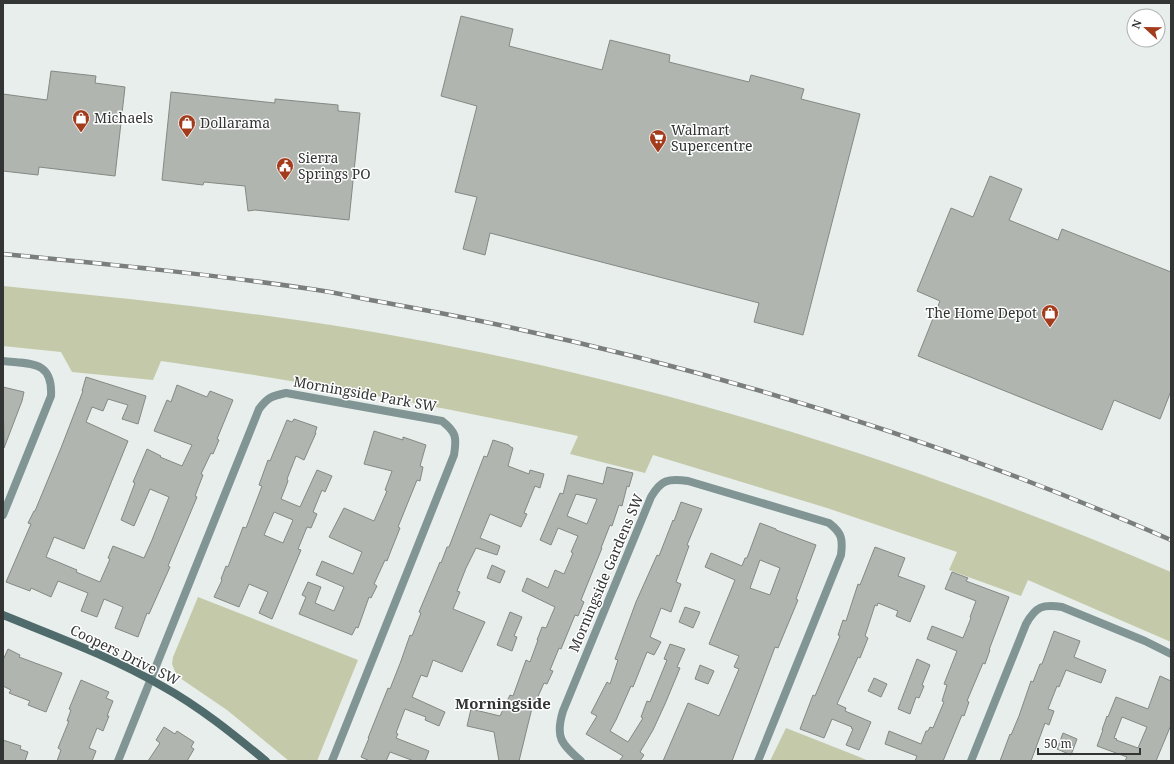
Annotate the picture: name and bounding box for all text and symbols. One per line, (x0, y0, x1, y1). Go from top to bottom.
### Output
north arrow (1126, 8, 1166, 48)
text: N (1128, 17, 1145, 31)
shop icon: Michaels (71, 108, 91, 133)
place label: Michaels (94, 108, 153, 127)
shop icon: Dollarama (177, 113, 197, 138)
place label: Dollarama (200, 113, 270, 132)
place label: Walmart Supercentre (671, 120, 753, 155)
supermarket icon: Walmart Supercentre (648, 128, 668, 153)
place label: Sierra Springs PO (298, 148, 371, 183)
public building icon: Sierra Springs PO (275, 156, 295, 181)
place label: The Home Depot (926, 303, 1037, 322)
shop icon: The Home Depot (1040, 303, 1060, 328)
street label: Morningside Park SW (292, 372, 439, 416)
street label: Morningside Gardens SW (564, 491, 648, 655)
street label: Coopers Drive SW (67, 620, 184, 690)
district label: Morningside (455, 693, 551, 713)
scale bar (1038, 730, 1140, 756)
text: 50 m (1044, 735, 1072, 752)

